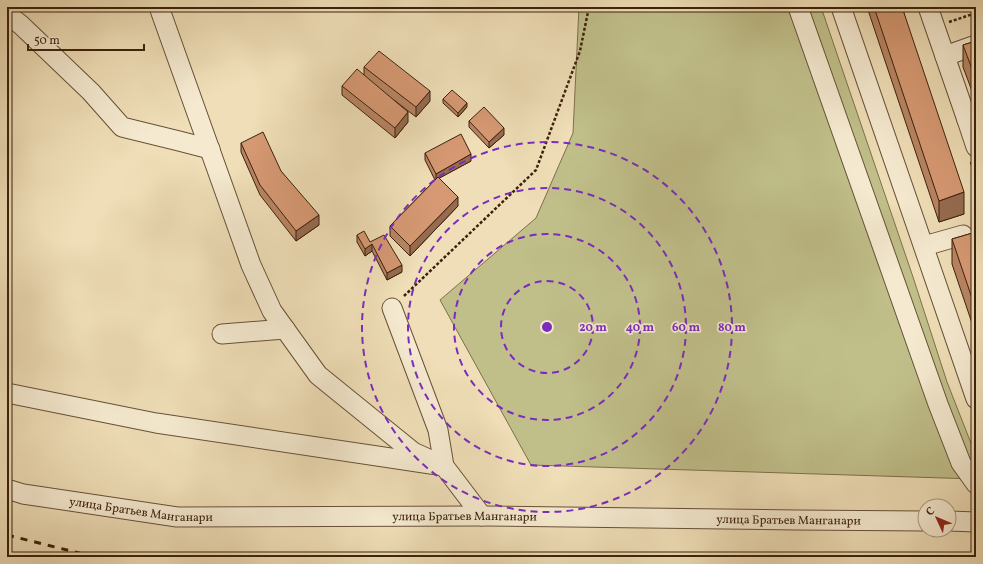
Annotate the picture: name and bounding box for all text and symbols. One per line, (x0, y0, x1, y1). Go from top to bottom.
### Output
scale bar (28, 26, 144, 52)
text: 50 m (34, 33, 60, 49)
centre of rings (540, 320, 554, 334)
text: 20 m (579, 320, 607, 336)
text: 40 m (626, 320, 655, 336)
text: 60 m (672, 320, 700, 336)
text: 80 m (718, 320, 746, 336)
street label: улица Братьев Манганари (68, 494, 213, 526)
north arrow (917, 498, 957, 538)
text: С (923, 504, 939, 520)
street label: улица Братьев Манганари (392, 509, 537, 526)
street label: улица Братьев Манганари (716, 512, 861, 530)

